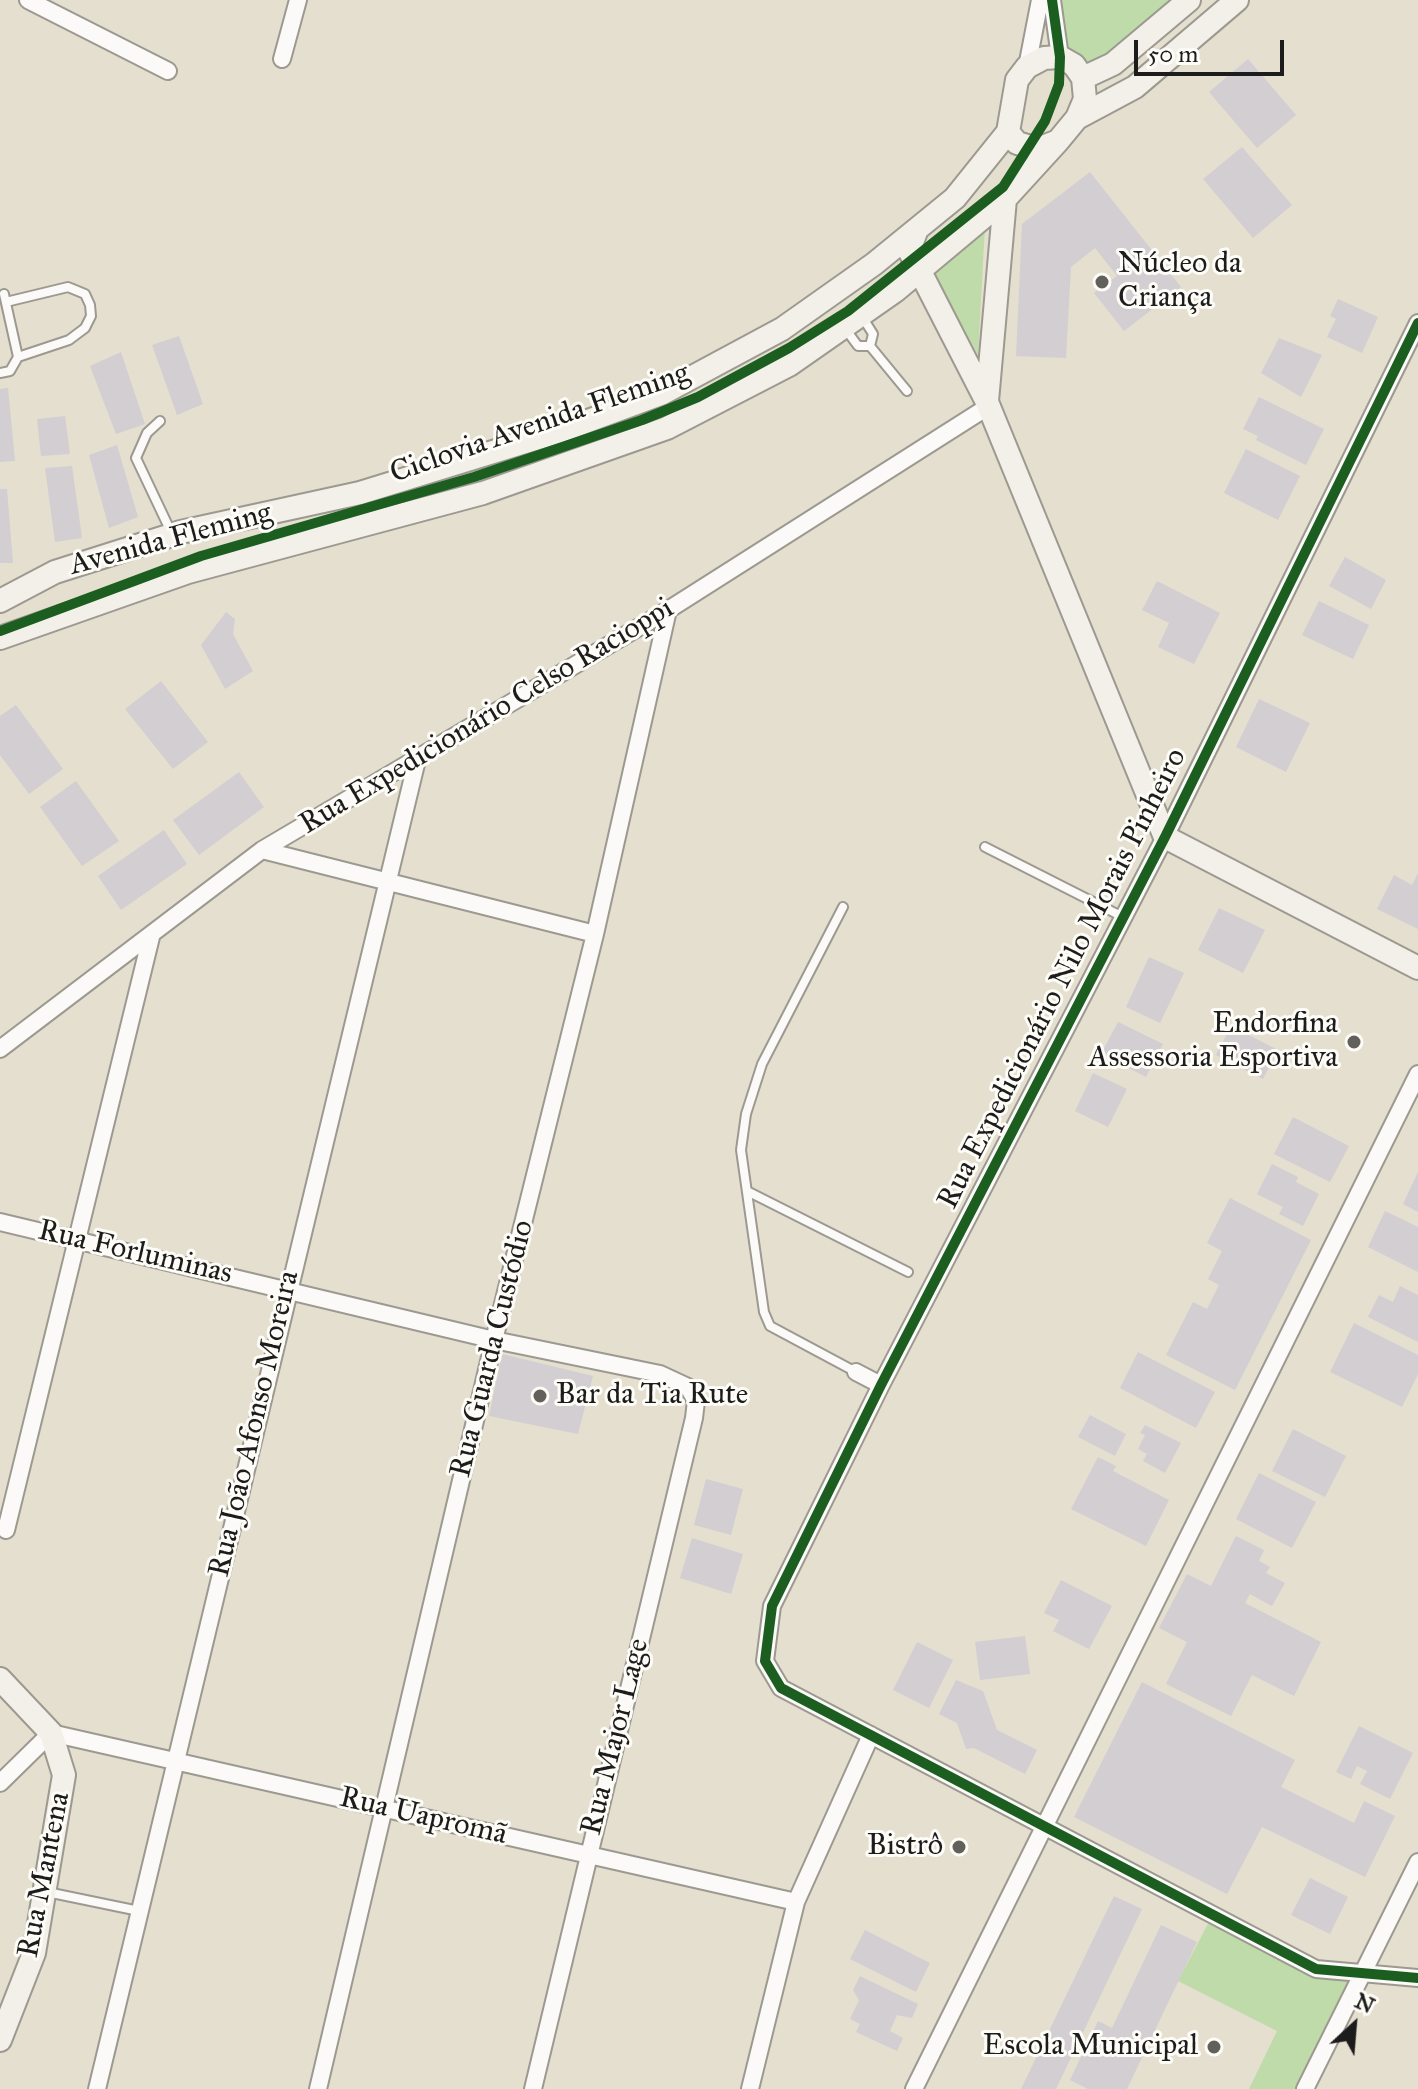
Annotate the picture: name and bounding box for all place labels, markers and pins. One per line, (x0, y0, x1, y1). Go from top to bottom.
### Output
place label: Núcleo da Criança (1118, 247, 1242, 318)
marker: Núcleo da Criança (1093, 273, 1111, 291)
place label: Endorfina Assessoria Esportiva (1088, 1007, 1338, 1078)
marker: Endorfina Assessoria Esportiva (1345, 1033, 1363, 1051)
place label: Bar da Tia Rute (556, 1378, 748, 1414)
marker: Bar da Tia Rute (531, 1387, 549, 1405)
place label: Bistrô (867, 1829, 943, 1865)
marker: Bistrô (950, 1838, 968, 1856)
place label: Escola Municipal (983, 2029, 1198, 2065)
marker: Escola Municipal (1205, 2038, 1223, 2056)

